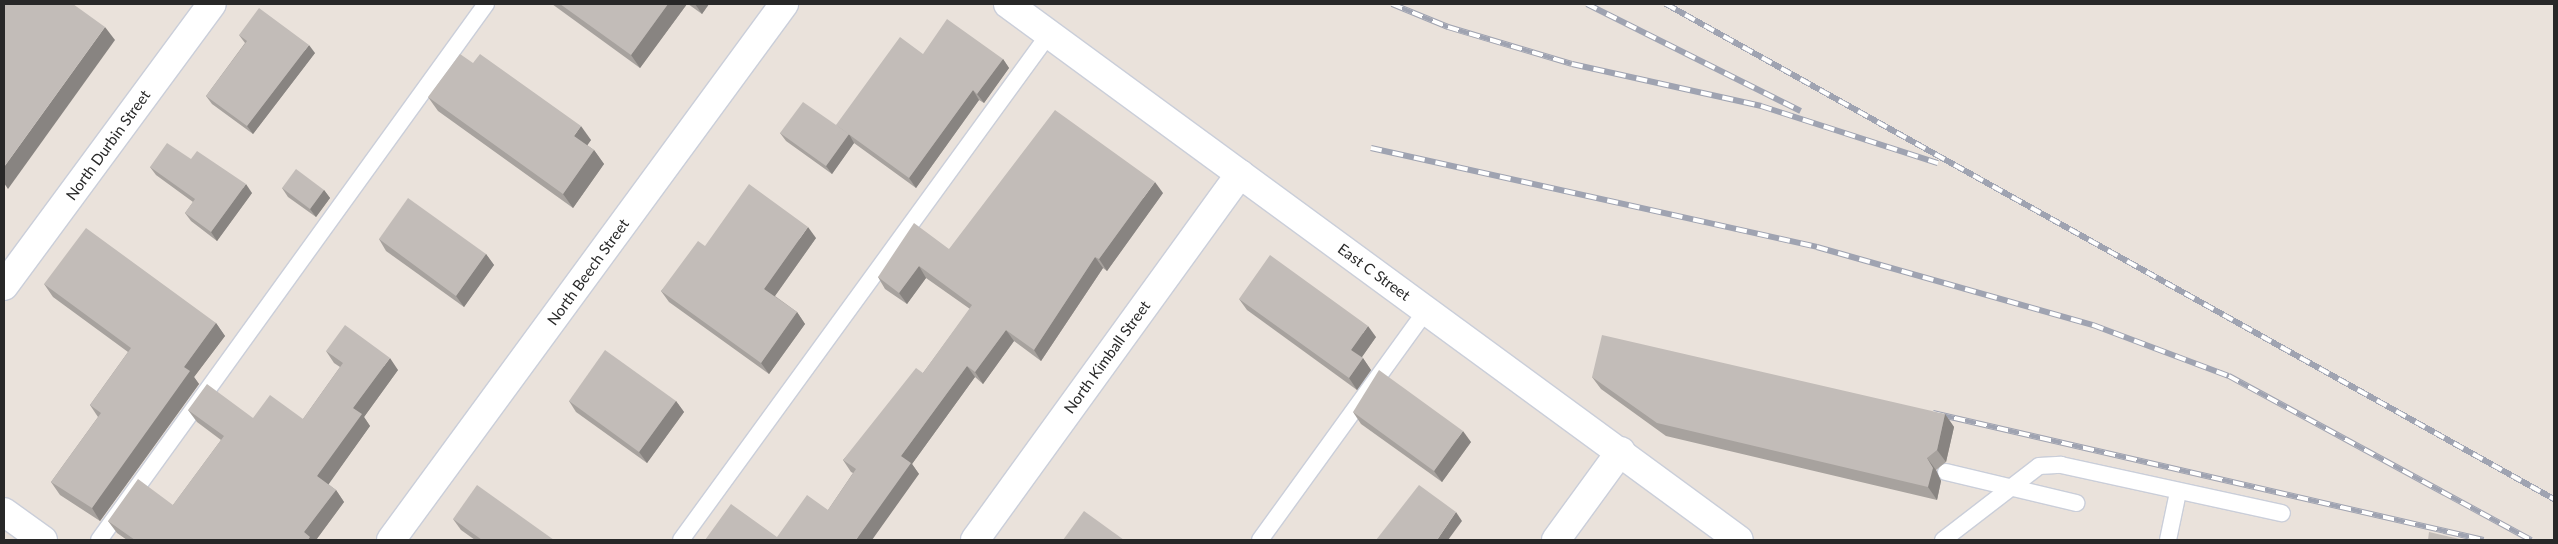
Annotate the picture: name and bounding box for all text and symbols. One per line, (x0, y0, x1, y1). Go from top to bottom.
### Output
street label: North Durbin Street (62, 86, 154, 204)
street label: North Beech Street (543, 215, 633, 329)
street label: East C Street (1334, 240, 1414, 304)
street label: North Kimball Street (1060, 297, 1154, 417)

